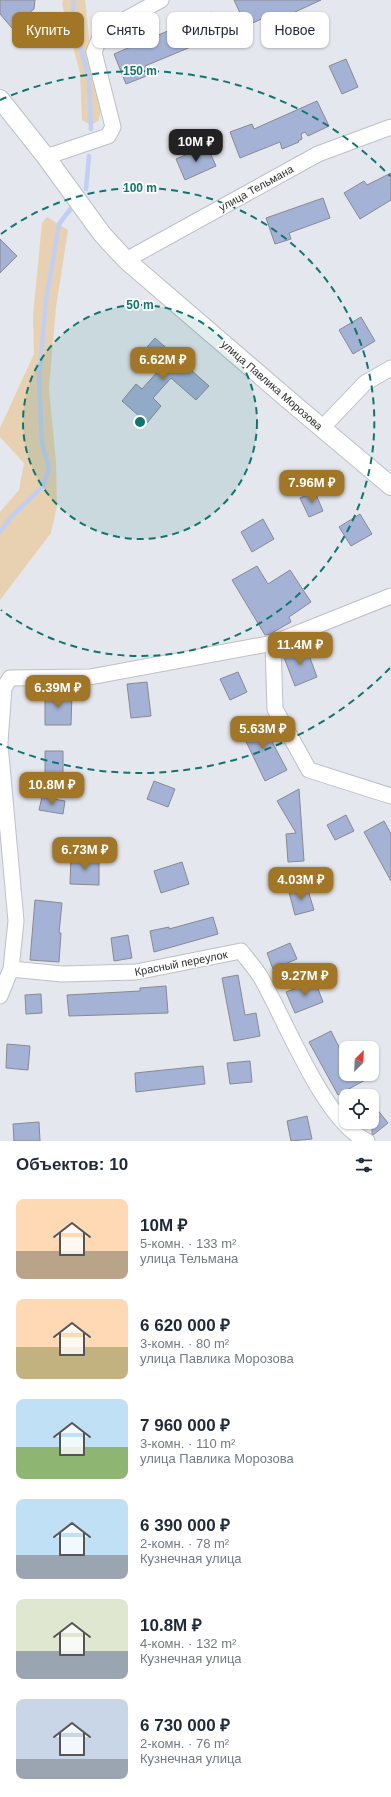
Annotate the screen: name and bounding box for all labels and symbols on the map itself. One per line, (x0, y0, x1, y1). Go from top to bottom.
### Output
text: 150 m (123, 64, 157, 78)
pin: 10M ₽ (168, 129, 224, 163)
street label: улица Тельмана (217, 162, 296, 213)
text: 100 m (123, 181, 157, 195)
text: 50 m (126, 298, 154, 312)
street label: улица Павлика Морозова (219, 338, 326, 433)
pin: 6.62M ₽ (126, 347, 200, 381)
centre of rings (133, 415, 147, 429)
pin: 7.96M ₽ (275, 470, 349, 504)
pin: 11.4M ₽ (263, 632, 337, 666)
pin: 6.39M ₽ (21, 675, 95, 709)
pin: 5.63M ₽ (226, 716, 300, 750)
pin: 10.8M ₽ (15, 772, 89, 806)
pin: 6.73M ₽ (48, 837, 122, 871)
pin: 4.03M ₽ (264, 867, 338, 901)
street label: Красный переулок (134, 948, 229, 978)
pin: 9.27M ₽ (268, 963, 342, 997)
north arrow (339, 1041, 379, 1081)

